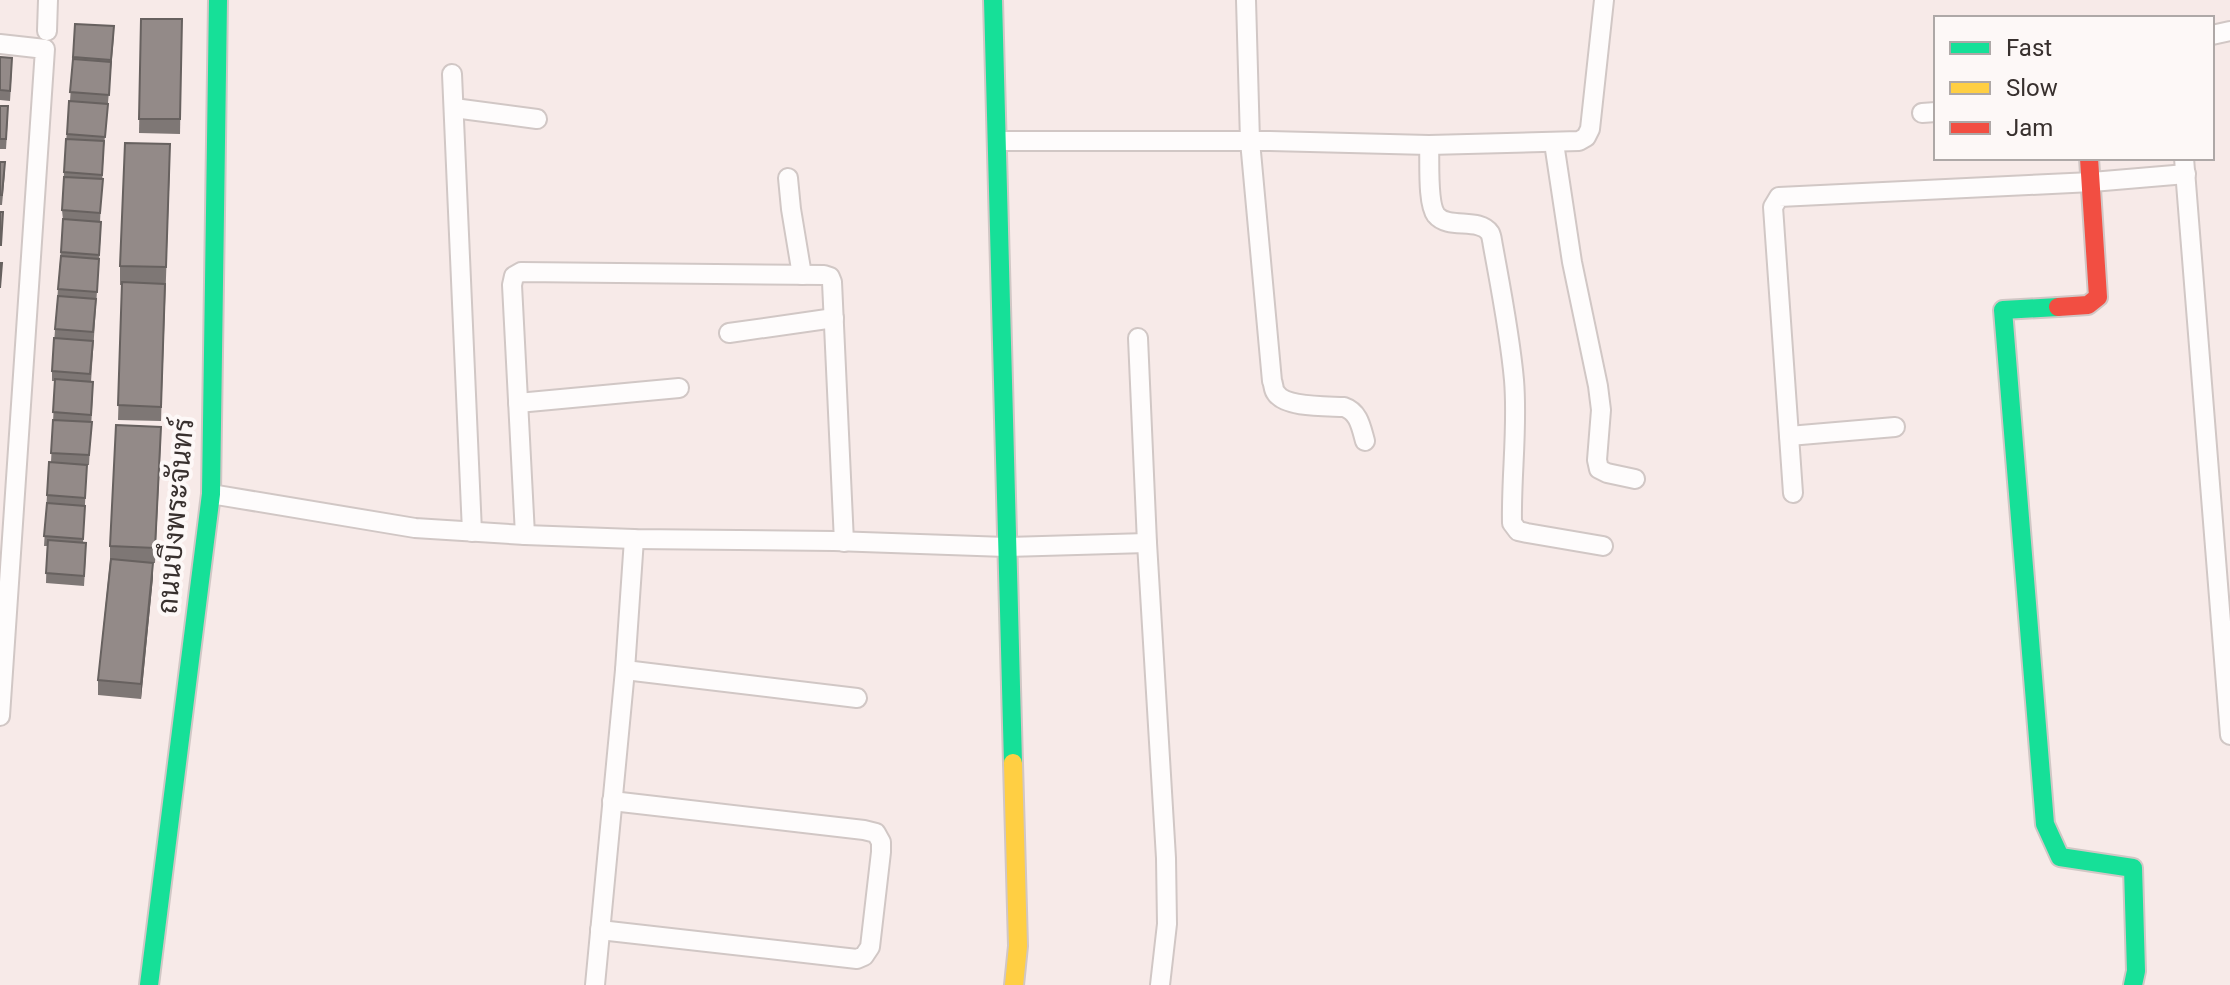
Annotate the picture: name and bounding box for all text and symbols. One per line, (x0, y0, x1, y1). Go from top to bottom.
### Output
legend (1934, 16, 2214, 160)
text: Fast (2006, 34, 2052, 62)
text: Slow (2006, 74, 2058, 102)
text: Jam (2006, 114, 2053, 142)
street label: ถนนบึงพระจันทร์ (147, 416, 201, 615)

